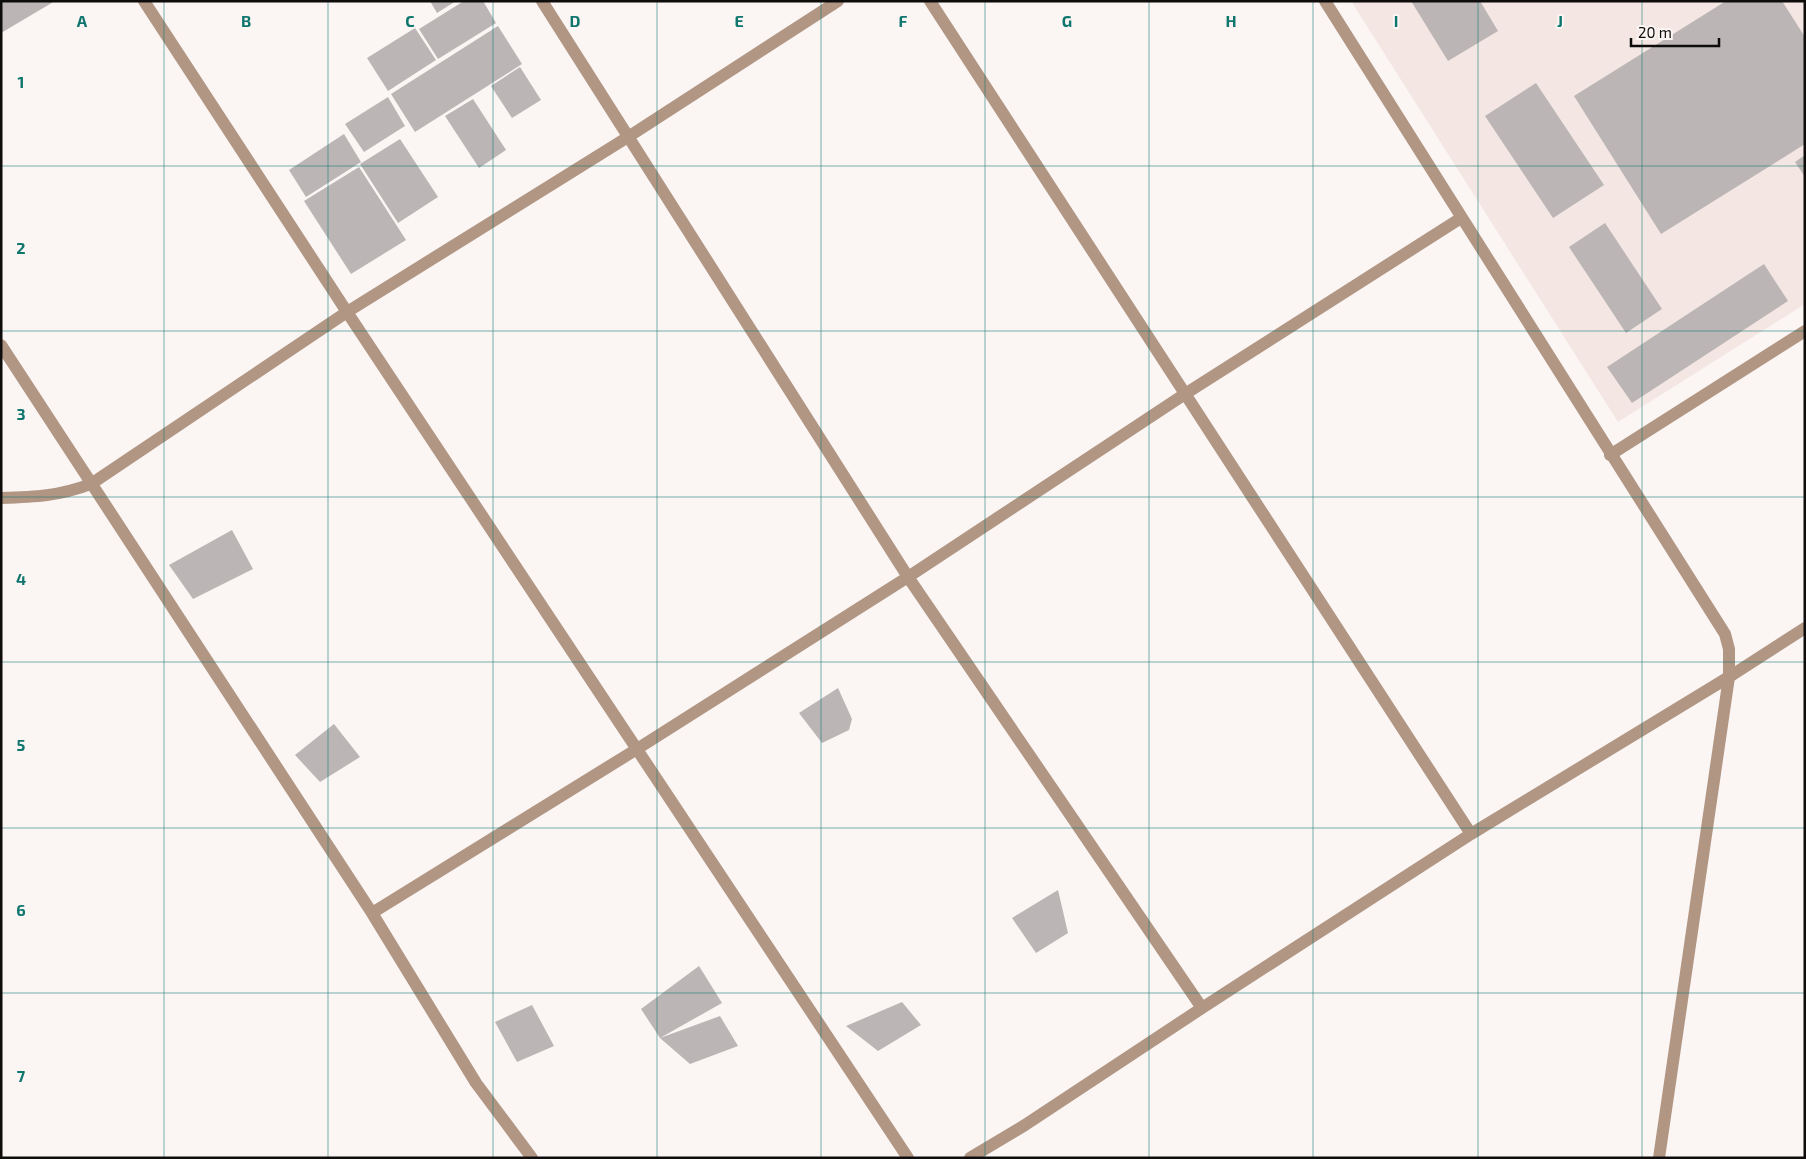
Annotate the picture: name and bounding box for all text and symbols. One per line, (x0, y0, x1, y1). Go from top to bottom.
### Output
text: A (77, 11, 88, 30)
text: B (241, 11, 251, 30)
text: C (405, 11, 415, 30)
text: D (570, 11, 581, 30)
text: E (734, 11, 744, 30)
text: F (899, 11, 908, 30)
text: G (1062, 11, 1072, 30)
text: H (1225, 11, 1237, 30)
text: I (1394, 11, 1398, 30)
text: J (1557, 11, 1563, 30)
scale bar (1631, 15, 1718, 47)
text: 20 m (1638, 23, 1672, 41)
text: 1 (18, 72, 24, 91)
text: 2 (16, 238, 26, 257)
text: 3 (16, 404, 26, 423)
text: 4 (16, 569, 26, 588)
text: 5 (17, 735, 26, 754)
text: 6 (16, 900, 26, 919)
text: 7 (17, 1066, 26, 1085)

